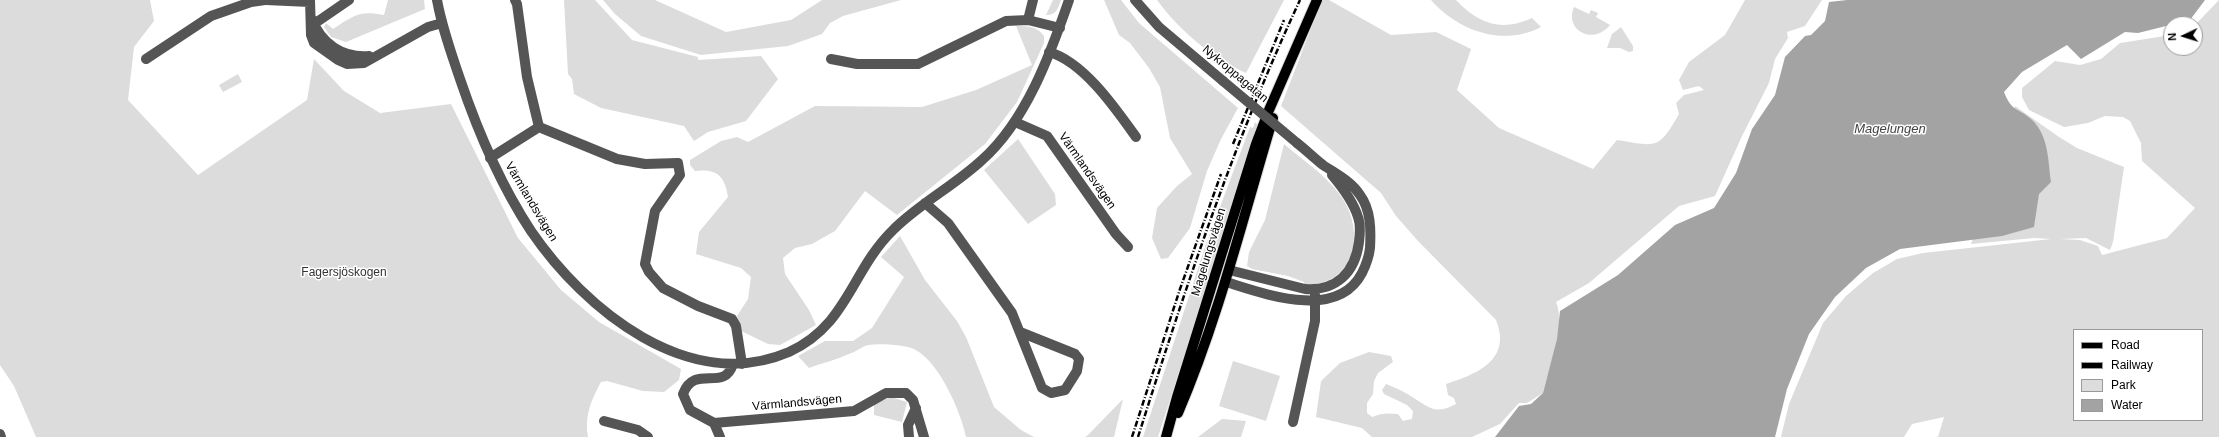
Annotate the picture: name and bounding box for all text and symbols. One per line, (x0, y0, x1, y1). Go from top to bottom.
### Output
north arrow (2163, 16, 2203, 56)
text: N (2166, 32, 2178, 41)
street label: Nykroppagatan (1199, 42, 1271, 106)
water label: Magelungen (1854, 121, 1926, 137)
street label: Värmlandsvägen (1055, 130, 1119, 212)
street label: Värmlandsvägen (502, 160, 560, 244)
street label: Magelungsvägen (1189, 206, 1229, 298)
park label: Fagersjöskogen (301, 266, 387, 280)
legend (2073, 329, 2203, 421)
text: Road (2111, 338, 2140, 352)
text: Railway (2111, 358, 2153, 372)
text: Park (2111, 378, 2136, 392)
street label: Värmlandsvägen (752, 392, 842, 414)
text: Water (2111, 398, 2143, 412)

